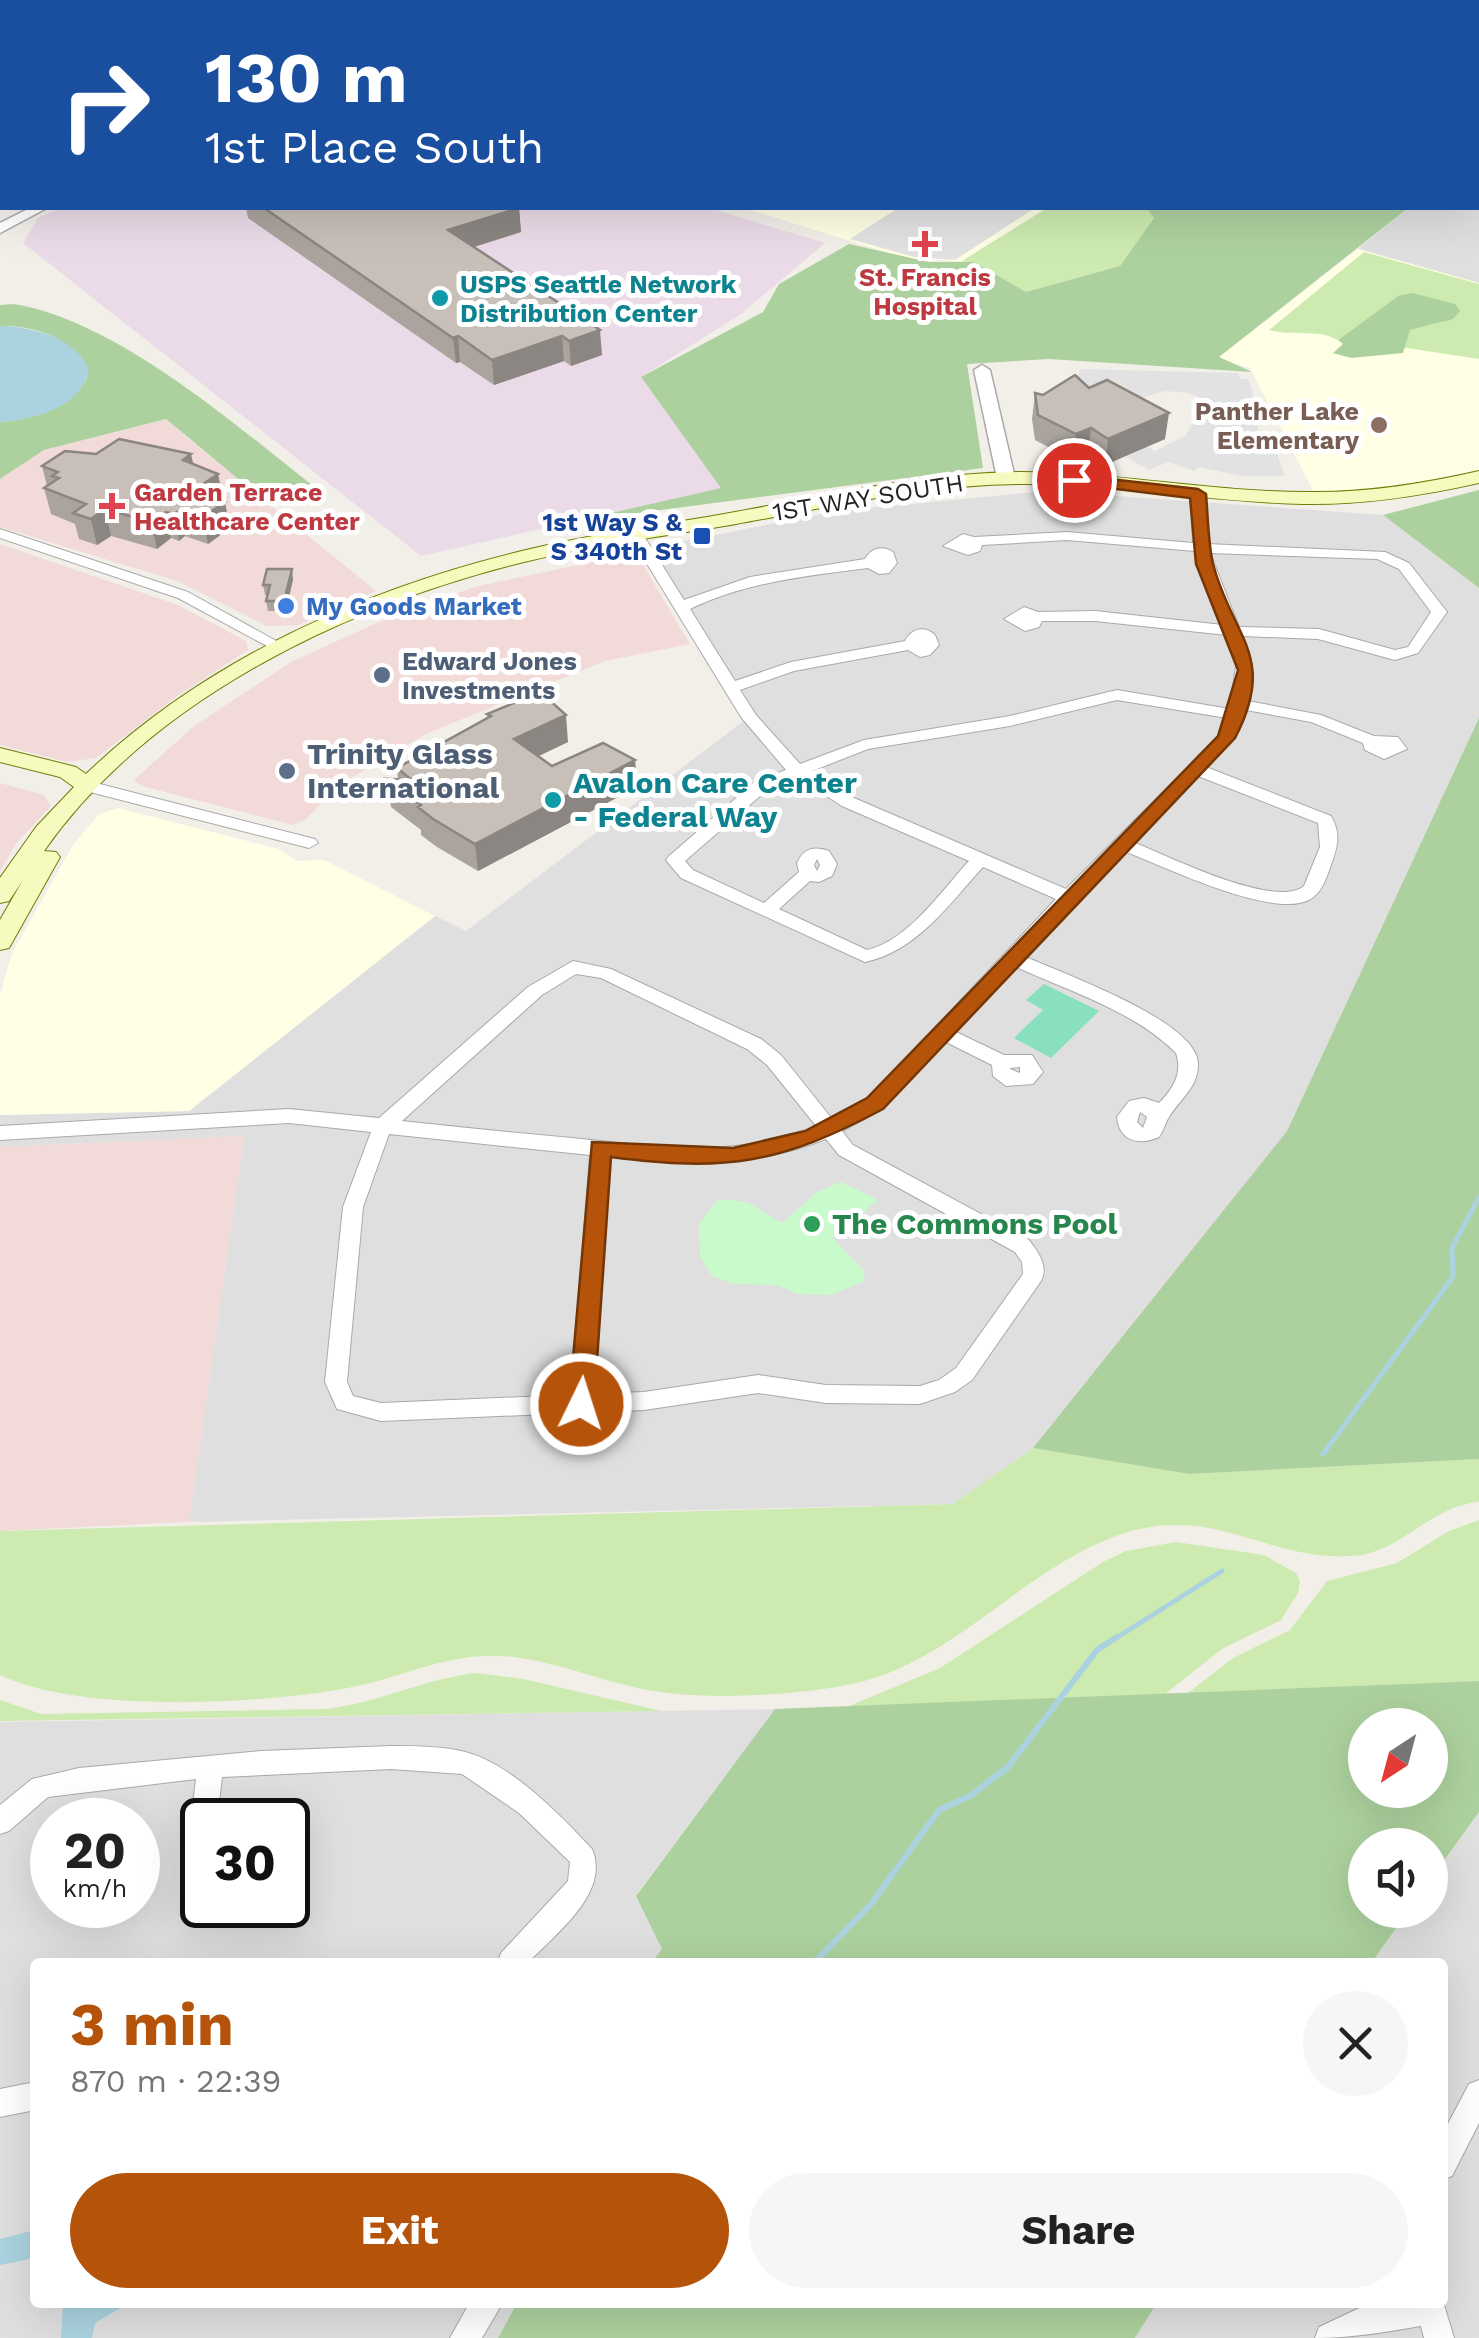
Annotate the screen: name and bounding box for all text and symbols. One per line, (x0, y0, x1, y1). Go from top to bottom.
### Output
text: 130 m (205, 37, 408, 119)
icon: right (40, 40, 170, 170)
text: 1st Place South (205, 121, 544, 174)
marker: St. Francis Hospital (912, 231, 938, 257)
place label: St. Francis Hospital (859, 263, 991, 321)
place label: USPS Seattle Network Distribution Center (460, 270, 737, 328)
marker: USPS Seattle Network Distribution Center (429, 287, 451, 309)
place label: Panther Lake Elementary (1195, 397, 1360, 455)
marker: Panther Lake Elementary (1368, 414, 1390, 436)
pin (1032, 438, 1117, 523)
icon: arrive (1047, 453, 1102, 508)
street label: 1ST WAY SOUTH (771, 468, 966, 527)
place label: Garden Terrace Healthcare Center (134, 478, 360, 536)
marker: Garden Terrace Healthcare Center (99, 493, 125, 519)
place label: 1st Way S & S 340th St (543, 508, 683, 566)
marker: 1st Way S & S 340th St (691, 525, 713, 547)
place label: My Goods Market (306, 592, 522, 621)
marker: My Goods Market (275, 595, 297, 617)
place label: Edward Jones Investments (402, 647, 577, 705)
marker: Edward Jones Investments (371, 664, 393, 686)
place label: Trinity Glass International (307, 736, 500, 805)
marker: Trinity Glass International (276, 760, 298, 782)
place label: Avalon Care Center - Federal Way (573, 765, 857, 834)
marker: Avalon Care Center - Federal Way (542, 789, 564, 811)
place label: The Commons Pool (832, 1206, 1117, 1241)
marker: The Commons Pool (801, 1213, 823, 1235)
position arrow (529, 1352, 633, 1456)
north arrow (1348, 1708, 1448, 1808)
map controls (1348, 1708, 1448, 1928)
speed limit sign: 30 (180, 1798, 310, 1928)
text: 20 (64, 1821, 126, 1880)
button: sound (1348, 1828, 1448, 1928)
text: km/h (63, 1874, 127, 1903)
text: 3 min (70, 1989, 234, 2060)
button: close (1303, 1991, 1408, 2096)
text: 870 m · 22:39 (70, 2062, 281, 2100)
button: Exit (70, 2173, 729, 2288)
button: Share (749, 2173, 1408, 2288)

